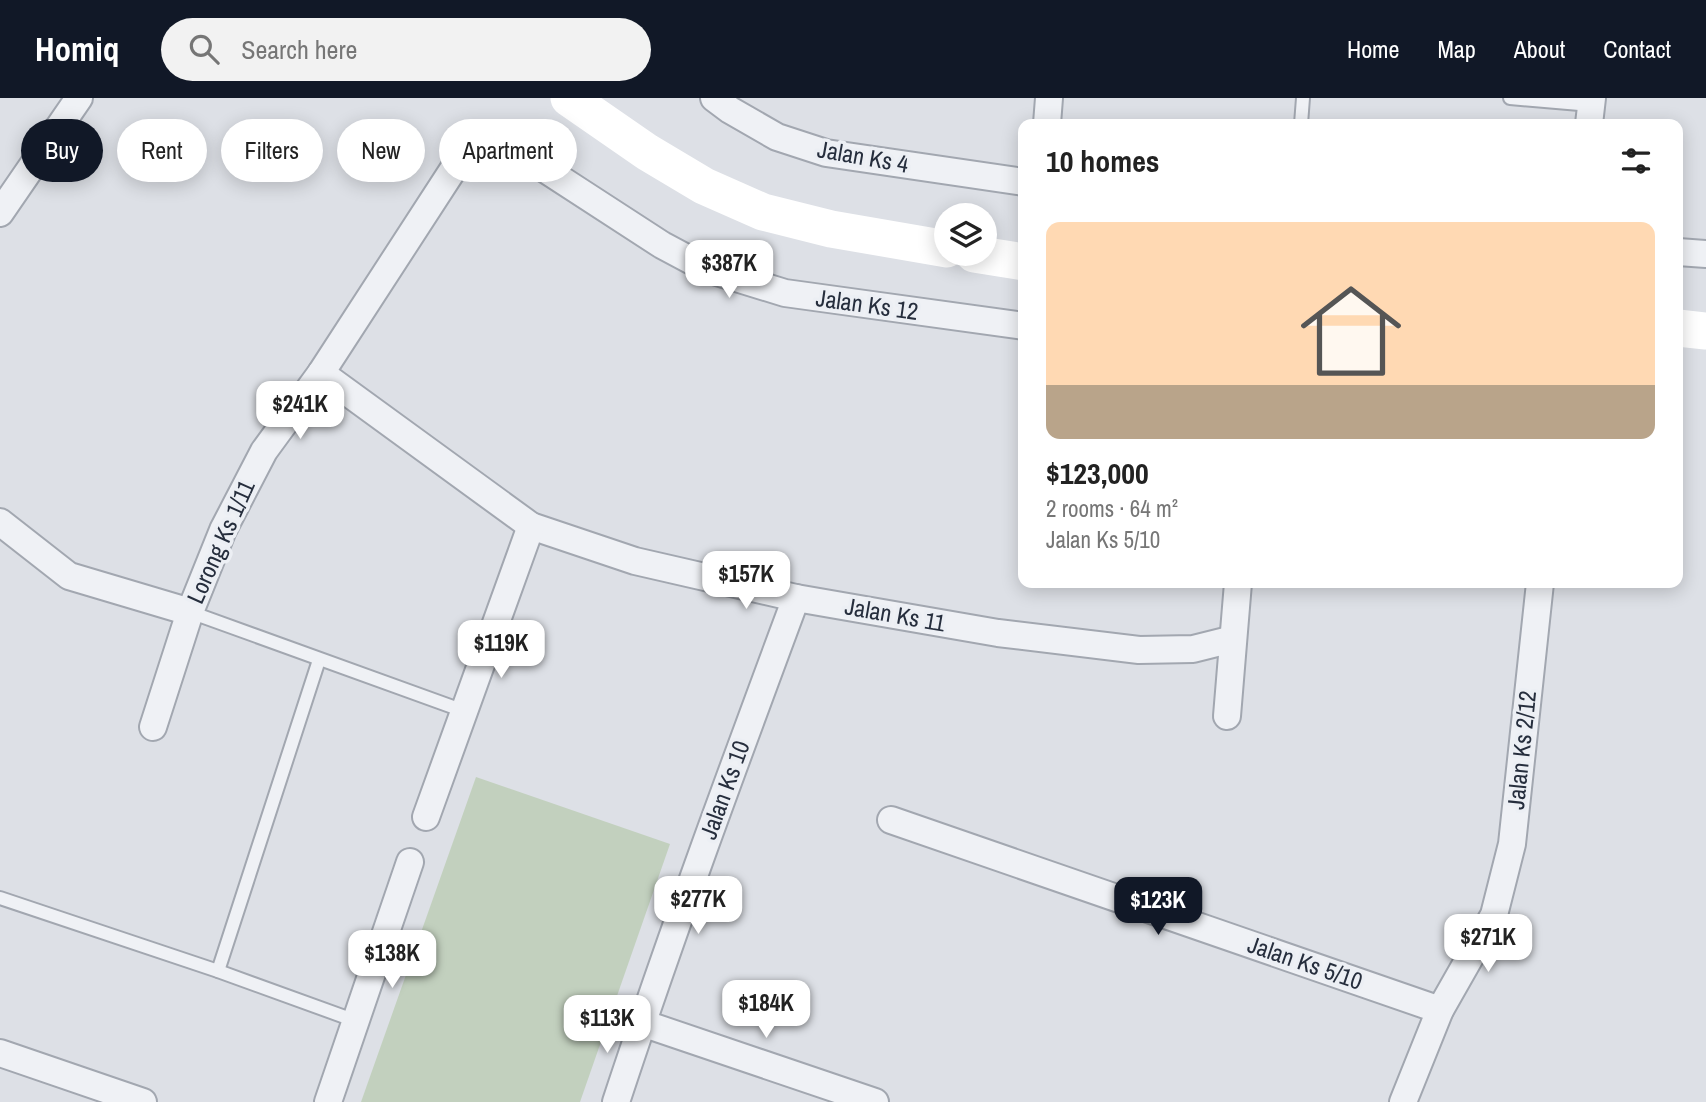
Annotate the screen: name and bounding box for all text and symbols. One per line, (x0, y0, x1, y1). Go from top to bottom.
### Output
search box (161, 18, 651, 81)
text: Homiq (35, 27, 119, 71)
icon: search (185, 30, 223, 68)
text: Search here (241, 32, 357, 67)
text: Home (1347, 33, 1399, 65)
text: Map (1437, 33, 1476, 65)
text: About (1514, 33, 1565, 65)
text: Contact (1603, 33, 1671, 65)
chip: Buy (21, 119, 103, 182)
chip: Rent (117, 119, 207, 182)
chip: Filters (221, 119, 323, 182)
chip: New (337, 119, 425, 182)
chip: Apartment (439, 119, 577, 182)
street label: Jalan Ks 4 (815, 132, 911, 180)
text: 10 homes (1046, 141, 1160, 181)
icon: filters (1617, 142, 1655, 180)
map controls (934, 203, 997, 266)
button: layers (934, 203, 997, 266)
pin: $387K (680, 240, 778, 300)
text: $387K (701, 247, 757, 278)
icon: home (1288, 268, 1414, 394)
street label: Jalan Ks 12 (814, 281, 920, 327)
pin: $241K (251, 382, 349, 441)
text: $241K (272, 388, 328, 419)
text: $123,000 (1046, 453, 1149, 493)
street label: Lorong Ks 1/11 (179, 475, 262, 608)
text: 2 rooms · 64 m² (1046, 493, 1178, 524)
text: Jalan Ks 5/10 (1046, 524, 1160, 555)
pin: $157K (697, 552, 795, 611)
text: $157K (718, 558, 774, 589)
street label: Jalan Ks 11 (842, 589, 948, 639)
pin: $119K (452, 620, 550, 680)
text: $119K (474, 627, 528, 658)
street label: Jalan Ks 2/12 (1499, 689, 1543, 811)
street label: Jalan Ks 10 (691, 736, 757, 843)
pin: $277K (649, 876, 747, 936)
pin: $123K (1109, 878, 1207, 937)
text: $277K (670, 883, 726, 914)
text: $123K (1130, 884, 1186, 915)
pin: $271K (1439, 914, 1537, 974)
text: $271K (1460, 921, 1516, 952)
street label: Jalan Ks 5/10 (1244, 928, 1367, 997)
pin: $138K (343, 930, 441, 990)
text: $138K (364, 937, 420, 968)
pin: $184K (717, 981, 815, 1040)
text: $184K (738, 987, 794, 1018)
pin: $113K (558, 996, 656, 1055)
text: $113K (580, 1002, 634, 1033)

